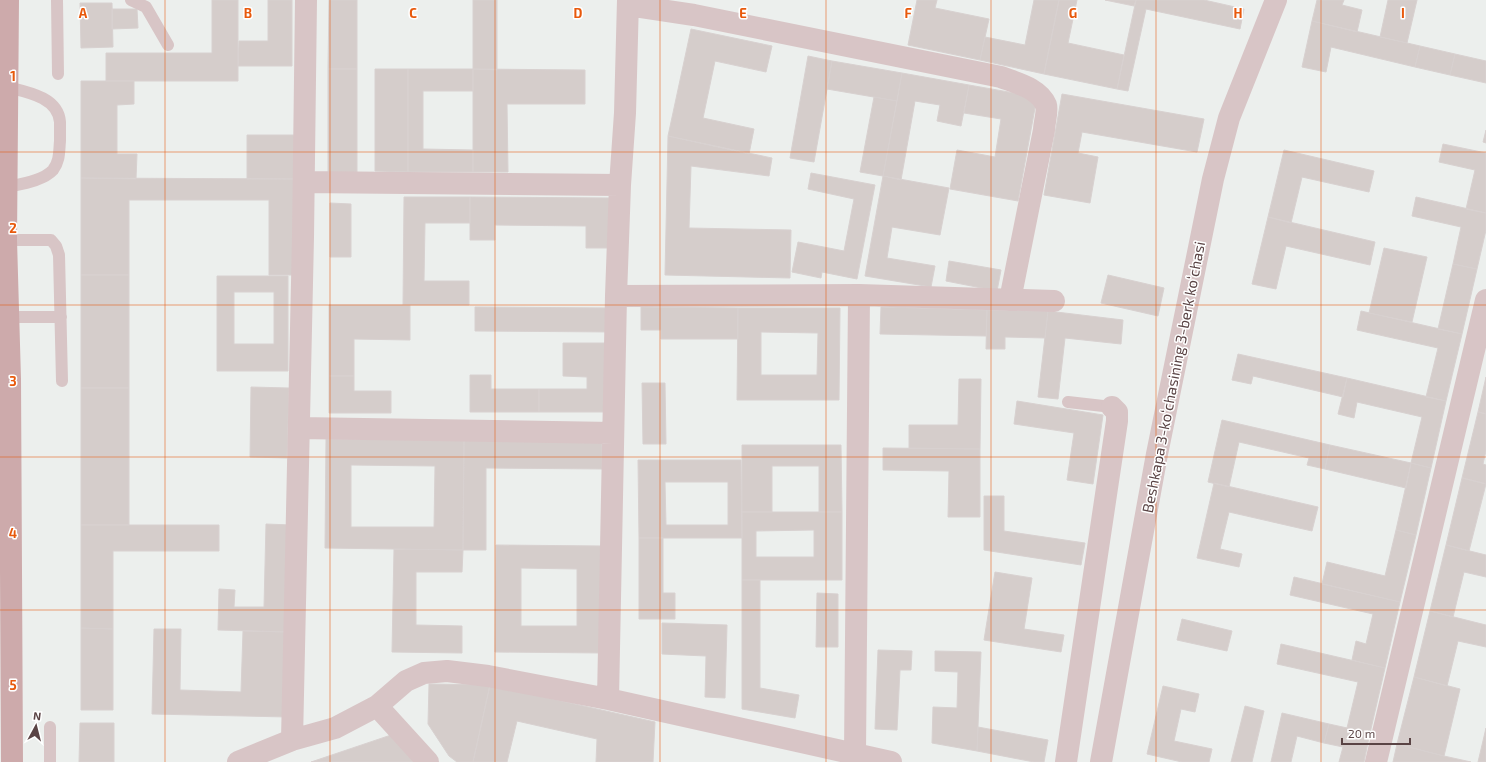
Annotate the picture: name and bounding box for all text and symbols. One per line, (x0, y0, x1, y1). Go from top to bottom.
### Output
text: A (79, 5, 88, 21)
text: B (244, 5, 252, 21)
text: C (409, 5, 417, 21)
text: D (574, 5, 583, 21)
text: E (739, 5, 747, 21)
text: F (904, 5, 912, 21)
text: G (1069, 5, 1077, 21)
text: H (1234, 5, 1243, 21)
text: I (1401, 5, 1405, 21)
text: 1 (10, 68, 16, 84)
text: 2 (9, 220, 17, 236)
street label: Beshkapa 3-koʻchasining 3-berk koʻchasi (1138, 240, 1208, 514)
text: 3 (9, 373, 17, 389)
text: 4 (9, 525, 17, 541)
text: 5 (9, 677, 17, 693)
north arrow (16, 706, 56, 746)
text: N (33, 709, 42, 723)
scale bar (1342, 720, 1410, 746)
text: 20 m (1348, 726, 1375, 740)

